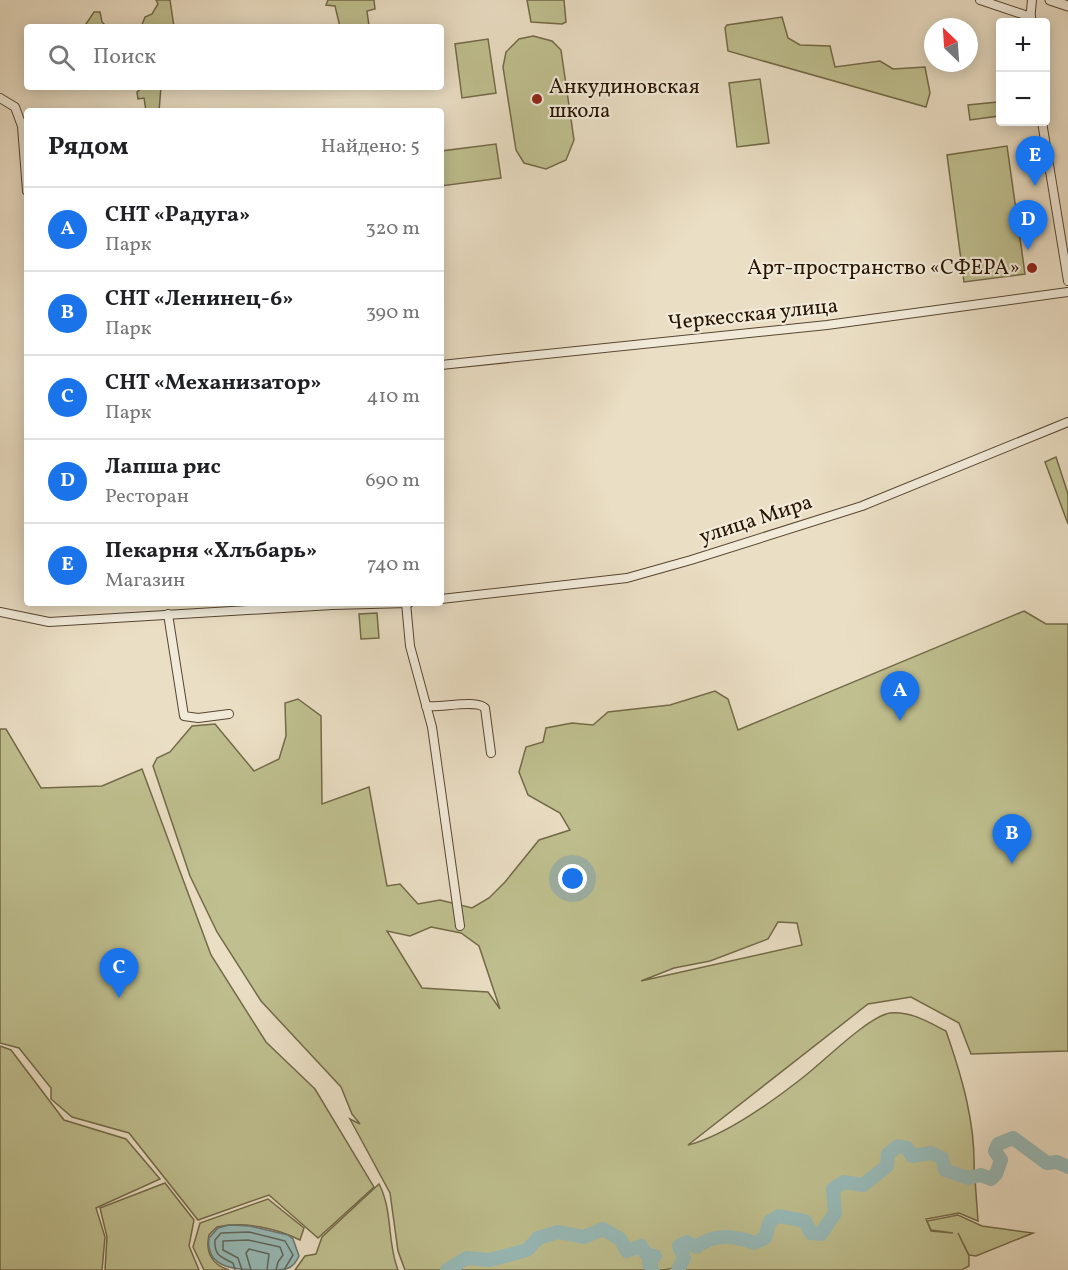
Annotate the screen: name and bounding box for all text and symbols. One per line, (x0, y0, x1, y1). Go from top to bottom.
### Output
north arrow (924, 18, 978, 72)
map controls (996, 18, 1050, 126)
button: + (996, 18, 1050, 72)
search box (24, 24, 444, 90)
icon: search (45, 41, 78, 74)
text: Поиск (93, 42, 156, 73)
button: − (996, 72, 1050, 126)
place label: Анкудиновская школа (549, 73, 700, 126)
marker: Анкудиновская школа (530, 92, 544, 106)
text: Рядом (48, 129, 128, 165)
text: Найдено: 5 (321, 133, 420, 161)
pin: E (1016, 136, 1054, 186)
text: СНТ «Радуга» (105, 200, 250, 231)
pin: D (1008, 200, 1048, 250)
text: A (60, 215, 75, 243)
text: 320 m (365, 215, 420, 243)
text: Парк (105, 231, 151, 259)
place label: Арт-пространство «СФЕРА» (747, 254, 1020, 283)
marker: Арт-пространство «СФЕРА» (1025, 261, 1039, 275)
text: СНТ «Ленинец-6» (105, 284, 294, 315)
street label: Черкесская улица (666, 292, 840, 338)
text: B (61, 299, 74, 327)
text: 390 m (366, 299, 420, 327)
text: Парк (105, 315, 151, 343)
text: СНТ «Механизатор» (105, 368, 322, 399)
text: C (61, 383, 74, 411)
text: 410 m (367, 383, 420, 411)
text: Парк (105, 399, 151, 427)
text: Лапша рис (105, 452, 221, 483)
text: D (60, 467, 75, 495)
text: 690 m (365, 467, 420, 495)
text: Ресторан (105, 483, 189, 511)
street label: улица Мира (696, 488, 816, 552)
text: Пекарня «Хлъбарь» (105, 536, 317, 567)
text: E (61, 551, 74, 579)
text: 740 m (367, 551, 420, 579)
text: Магазин (105, 567, 185, 595)
pin: A (880, 672, 920, 721)
pin: B (992, 814, 1032, 864)
your location (558, 864, 587, 893)
pin: C (100, 948, 138, 998)

